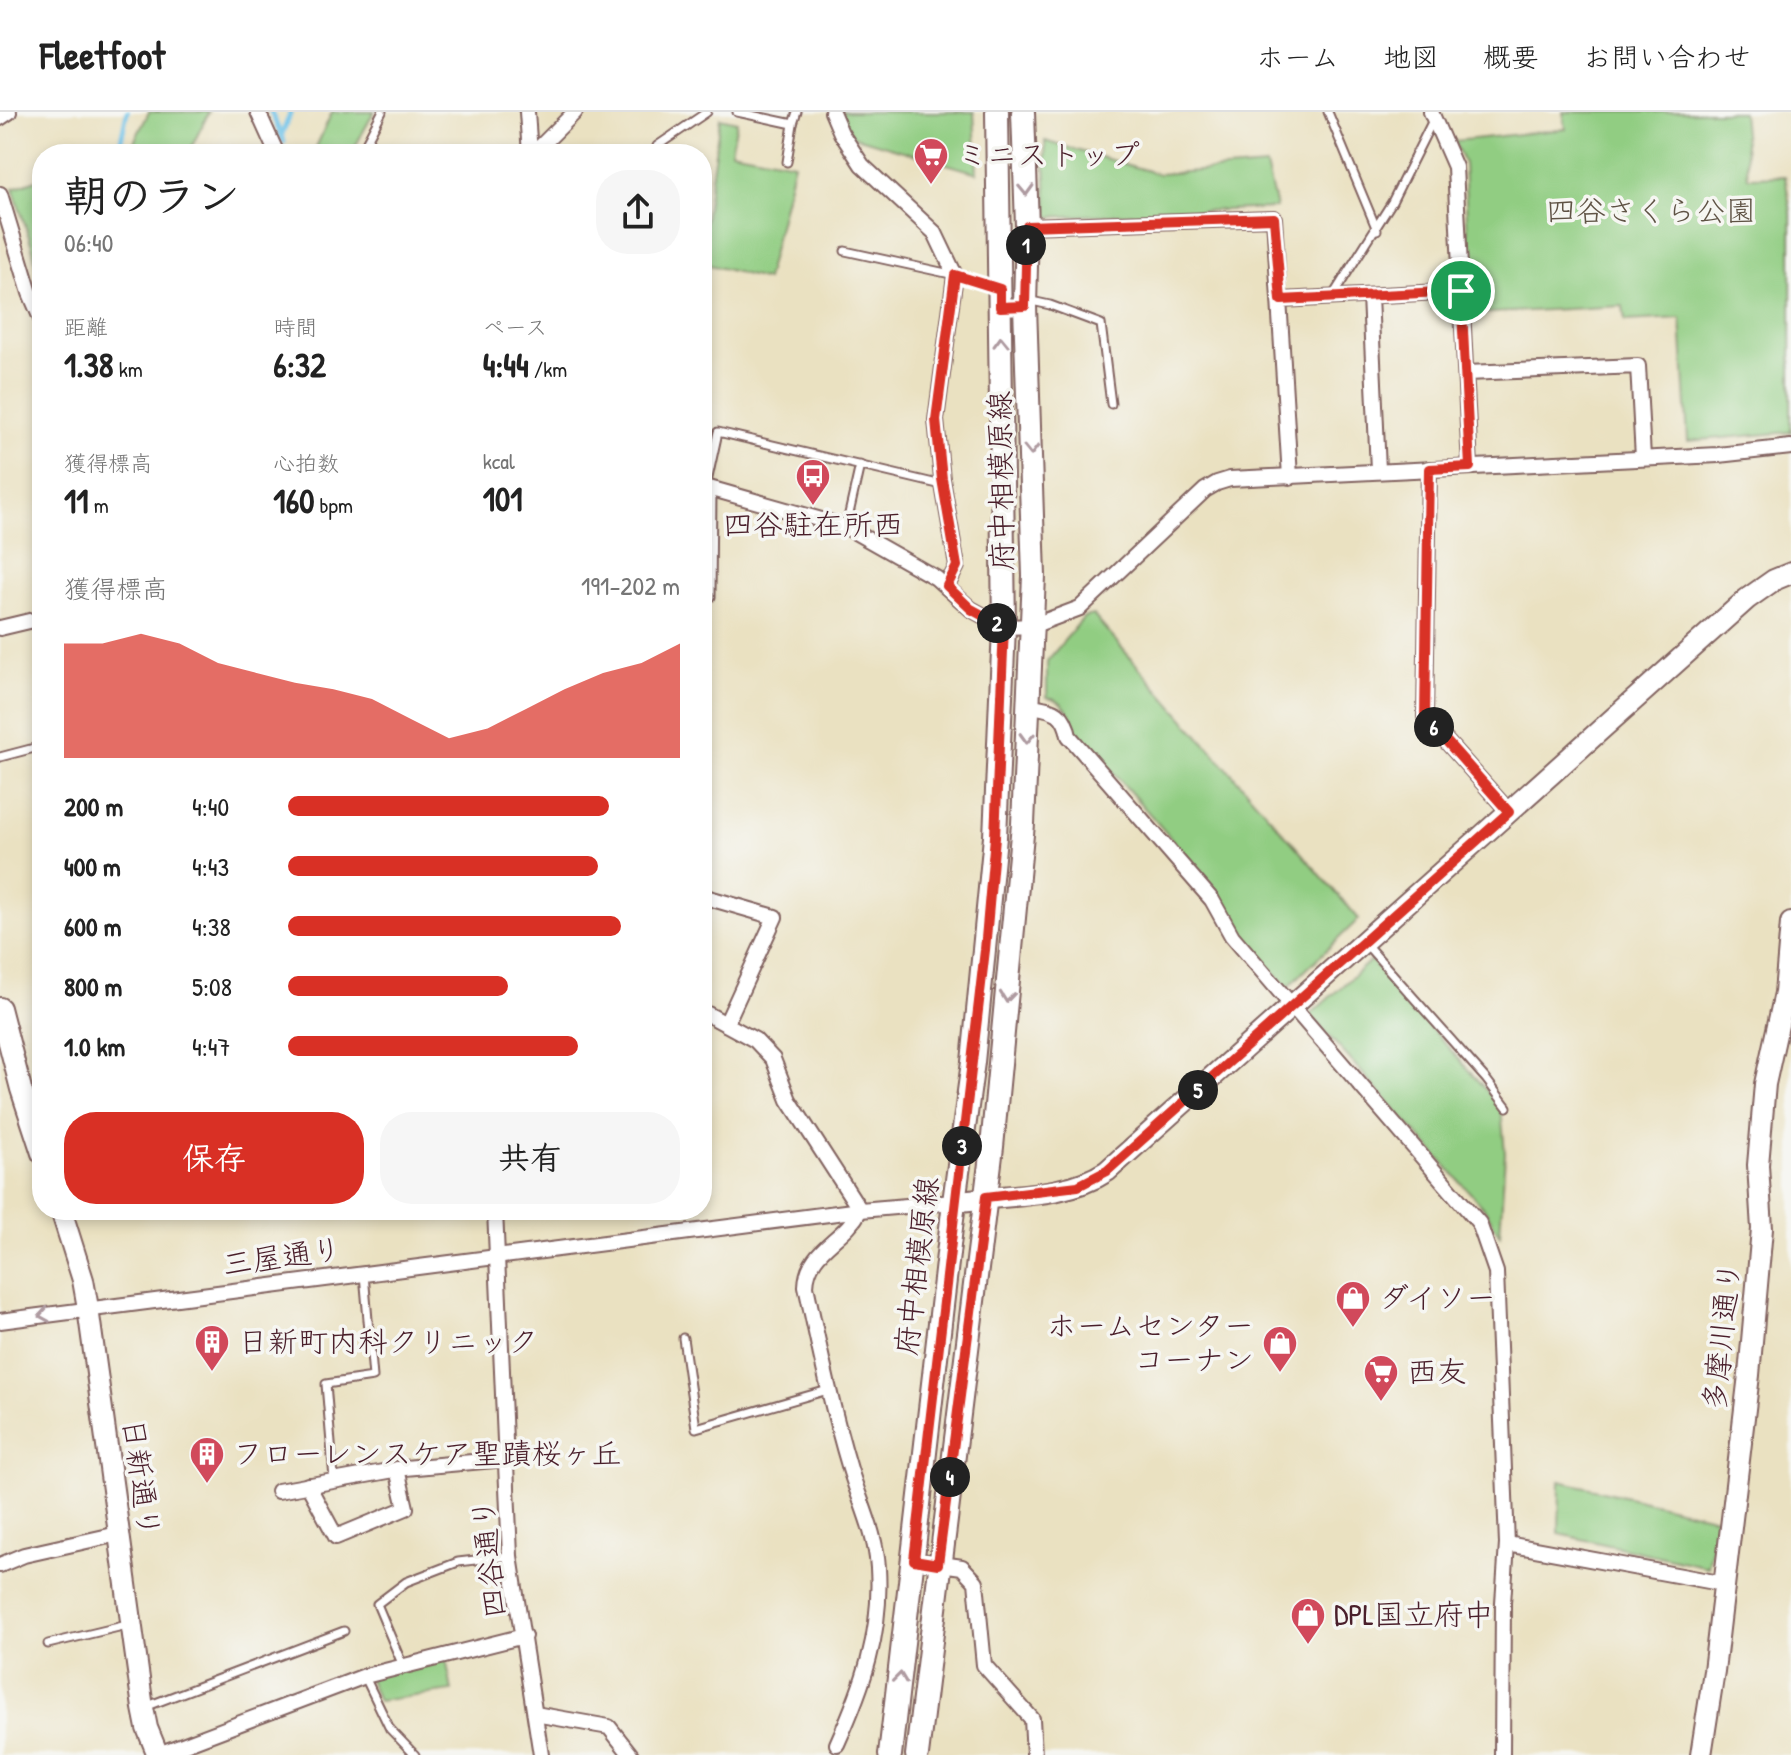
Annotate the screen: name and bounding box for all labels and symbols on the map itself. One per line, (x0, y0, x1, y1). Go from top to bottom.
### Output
place label: ミニストップ (957, 134, 1140, 174)
supermarket icon: ミニストップ (912, 136, 950, 186)
one-way arrow (1017, 184, 1034, 197)
park label: 四谷さくら公園 (1546, 190, 1756, 230)
pin: 1 (1006, 225, 1046, 265)
pin (1427, 257, 1495, 325)
one-way arrow (992, 335, 1009, 348)
street label: 府中相模原線 (978, 391, 1022, 571)
one-way arrow (1022, 444, 1040, 457)
bus stop icon: 四谷駐在所西 (794, 457, 832, 507)
place label: 四谷駐在所西 (723, 504, 903, 544)
pin: 2 (977, 603, 1017, 643)
pin: 6 (1414, 707, 1454, 747)
one-way arrow (1019, 732, 1036, 745)
one-way arrow (999, 991, 1016, 1004)
pin: 5 (1178, 1070, 1218, 1110)
pin: 3 (942, 1126, 982, 1166)
street label: 府中相模原線 (885, 1174, 947, 1358)
street label: 三屋通り (220, 1228, 344, 1284)
street label: 多摩川通り (1693, 1259, 1749, 1413)
place label: ダイソー (1379, 1277, 1496, 1317)
shop icon: ダイソー (1334, 1279, 1372, 1329)
place label: ホームセンター コーナン (1046, 1305, 1254, 1379)
one-way arrow (37, 1306, 51, 1323)
place label: 日新町内科クリニック (238, 1321, 538, 1361)
building icon: 日新町内科クリニック (193, 1323, 231, 1373)
shop icon: ホームセンター コーナン (1261, 1324, 1299, 1374)
place label: 西友 (1407, 1351, 1467, 1391)
supermarket icon: 西友 (1362, 1353, 1400, 1403)
street label: 日新通り (114, 1416, 170, 1540)
place label: フローレンスケア聖蹟桜ヶ丘 (233, 1433, 622, 1473)
building icon: フローレンスケア聖蹟桜ヶ丘 (188, 1435, 226, 1485)
pin: 4 (930, 1457, 970, 1497)
street label: 四谷通り (462, 1496, 514, 1620)
place label: DPL国立府中 (1334, 1594, 1494, 1634)
shop icon: DPL国立府中 (1289, 1596, 1327, 1646)
one-way arrow (891, 1671, 908, 1684)

